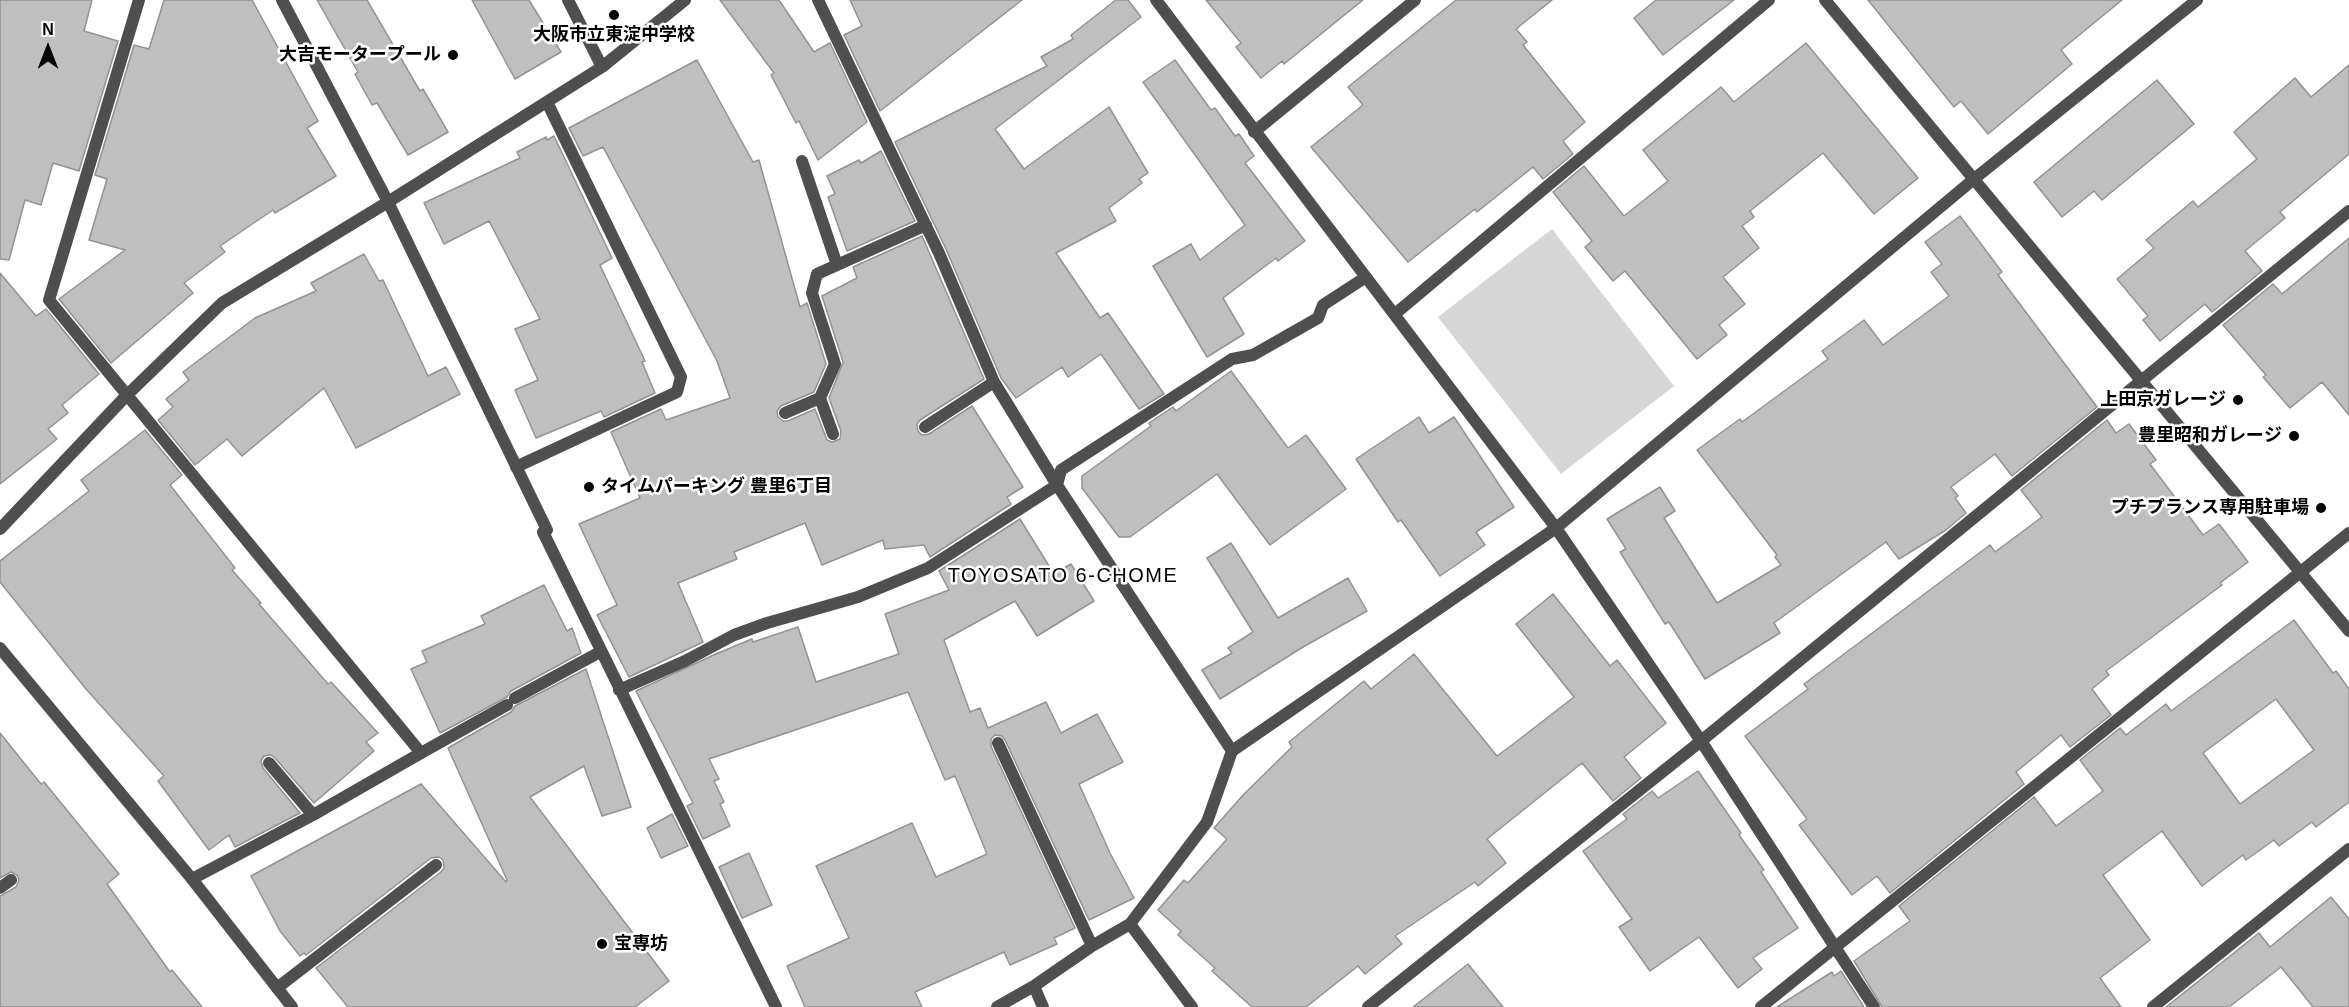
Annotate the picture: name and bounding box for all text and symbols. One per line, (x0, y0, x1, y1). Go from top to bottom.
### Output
marker: 大阪市立東淀中学校 (607, 8, 621, 22)
north arrow (18, 18, 78, 78)
text: N (42, 21, 54, 38)
place label: 大阪市立東淀中学校 (533, 24, 695, 46)
place label: 大吉モータープール (279, 44, 441, 66)
marker: 大吉モータープール (446, 48, 460, 62)
place label: 上田京ガレージ (2100, 389, 2226, 411)
marker: 上田京ガレージ (2231, 393, 2245, 407)
place label: 豊里昭和ガレージ (2138, 425, 2282, 447)
marker: 豊里昭和ガレージ (2287, 429, 2301, 443)
place label: タイムパーキング 豊里6丁目 (601, 476, 832, 498)
marker: タイムパーキング 豊里6丁目 (582, 480, 596, 494)
place label: プチプランス専用駐車場 (2111, 497, 2309, 519)
marker: プチプランス専用駐車場 (2314, 501, 2328, 515)
district label: TOYOSATO 6-CHOME (948, 564, 1178, 588)
place label: 宝専坊 (614, 933, 668, 955)
marker: 宝専坊 (595, 937, 609, 951)

